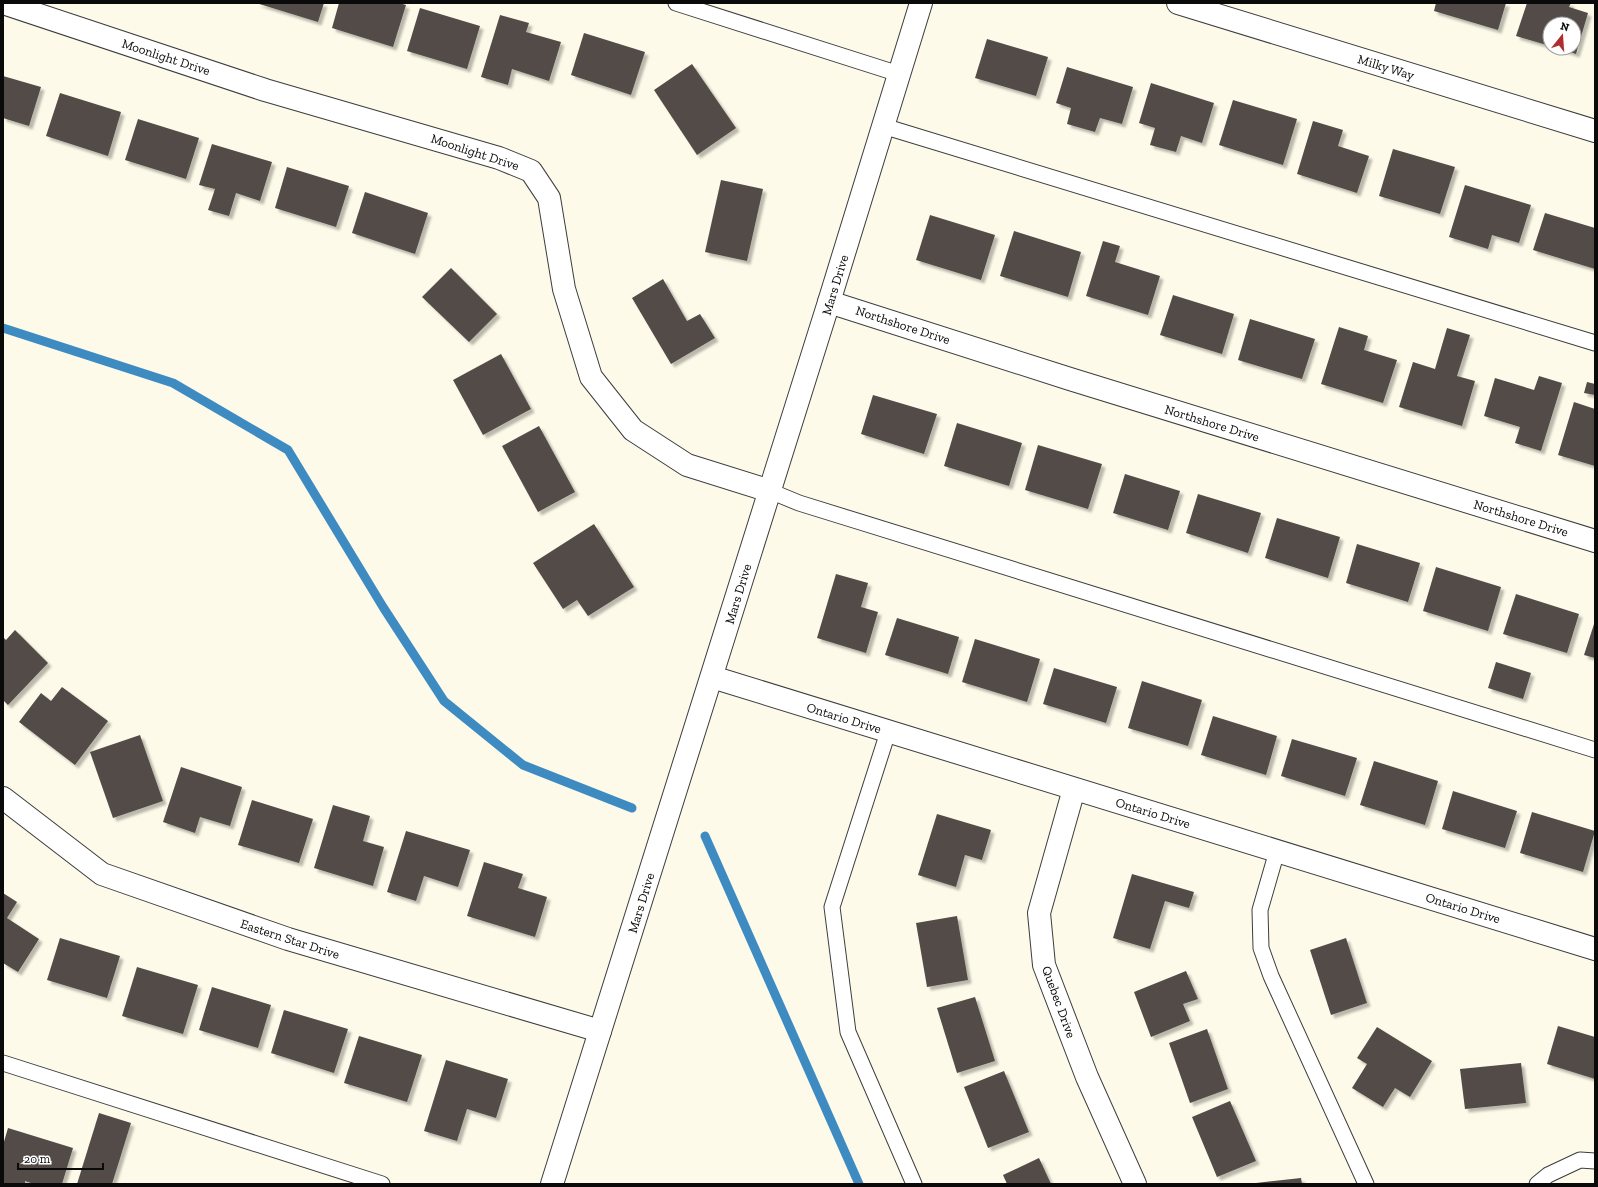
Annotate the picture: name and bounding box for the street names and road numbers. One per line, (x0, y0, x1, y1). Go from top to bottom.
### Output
street label: Moonlight Drive (120, 36, 212, 78)
street label: Milky Way (1356, 51, 1416, 83)
street label: Moonlight Drive (429, 131, 521, 173)
street label: Mars Drive (819, 253, 851, 317)
street label: Northshore Drive (854, 303, 952, 347)
street label: Northshore Drive (1163, 401, 1261, 445)
street label: Northshore Drive (1472, 496, 1570, 540)
street label: Mars Drive (722, 562, 754, 626)
street label: Ontario Drive (805, 700, 883, 736)
street label: Ontario Drive (1114, 795, 1192, 831)
street label: Mars Drive (625, 871, 657, 935)
street label: Ontario Drive (1424, 890, 1502, 926)
street label: Eastern Star Drive (239, 916, 341, 962)
street label: Quebec Drive (1039, 964, 1079, 1040)

